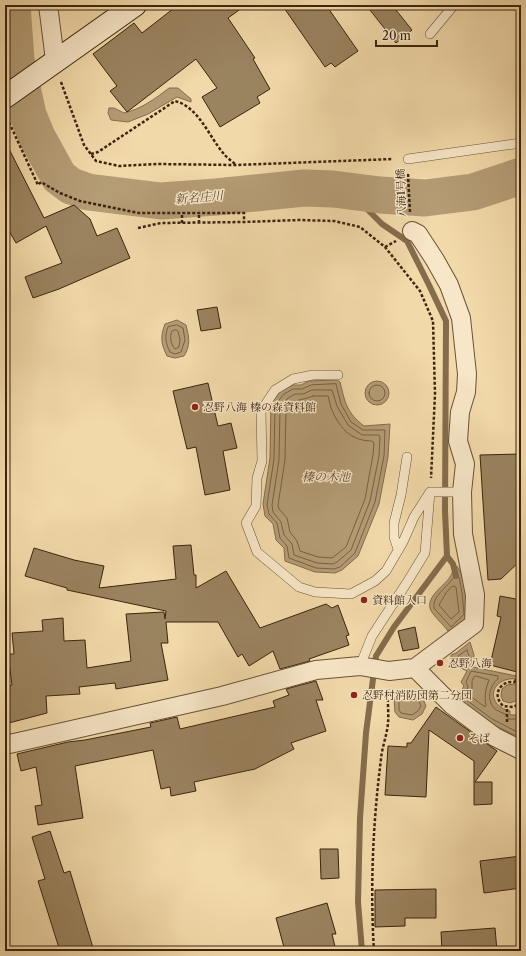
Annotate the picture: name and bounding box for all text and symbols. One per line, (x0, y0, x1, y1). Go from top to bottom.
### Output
scale bar (376, 22, 437, 48)
text: 20 m (382, 28, 411, 43)
street label: 八海1号橋 (393, 168, 409, 218)
water label: 新名庄川 (174, 187, 226, 207)
place label: 忍野八海 榛の森資料館 (203, 400, 316, 414)
marker: 忍野八海 榛の森資料館 (190, 402, 200, 412)
water label: 榛の木池 (302, 469, 352, 484)
place label: 資料館入口 (372, 593, 427, 607)
marker: 資料館入口 (359, 595, 369, 605)
place label: 忍野八海 (448, 656, 492, 670)
marker: 忍野八海 (435, 658, 445, 668)
place label: 忍野村消防団第二分団 (362, 688, 472, 702)
marker: 忍野村消防団第二分団 (349, 690, 359, 700)
place label: そば (468, 731, 490, 745)
marker: そば (455, 733, 465, 743)

